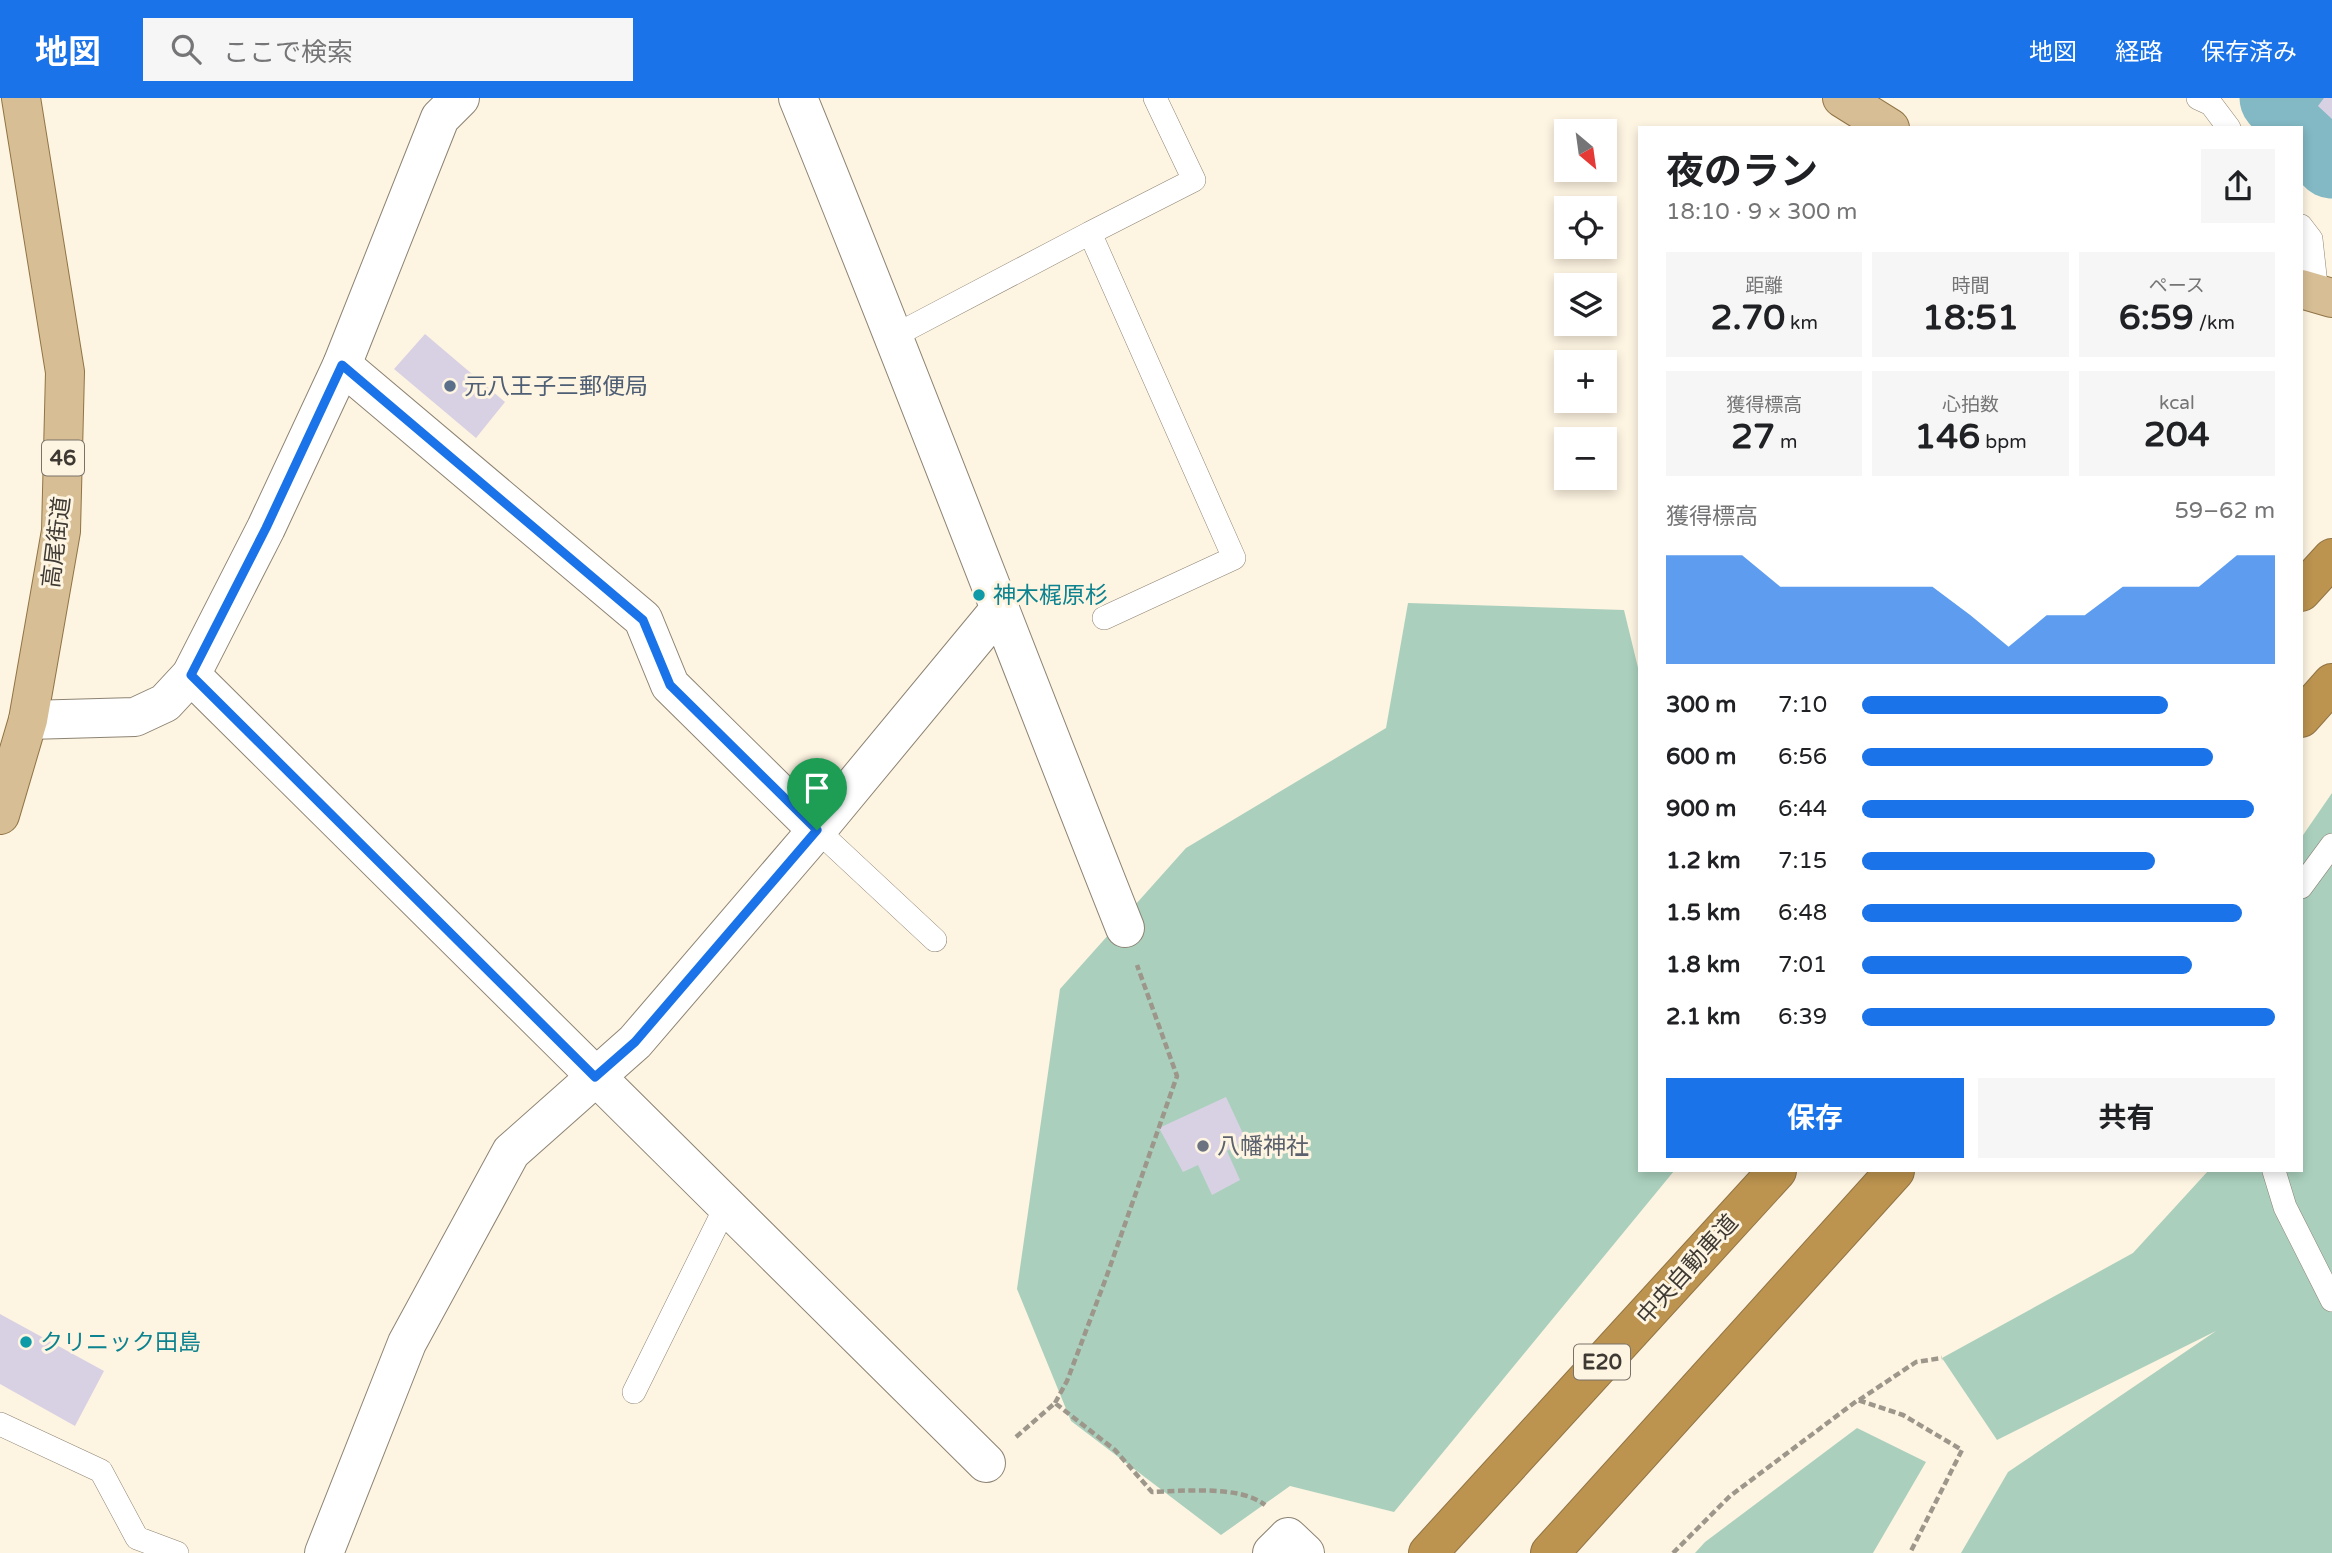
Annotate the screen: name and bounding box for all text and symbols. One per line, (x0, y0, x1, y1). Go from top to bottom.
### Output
search box (143, 18, 633, 81)
icon: search (167, 30, 205, 68)
text: 地図 (35, 33, 101, 72)
text: ここで検索 (223, 37, 353, 68)
text: 地図 (2029, 38, 2077, 67)
text: 経路 (2115, 38, 2163, 67)
text: 保存済み (2201, 38, 2297, 67)
north arrow (1554, 119, 1617, 182)
map controls (1554, 119, 1617, 490)
text: 夜のラン (1666, 149, 1818, 195)
button: share (2201, 149, 2275, 223)
button: locate (1554, 196, 1617, 259)
text: 18:10 · 9 × 300 m (1666, 198, 1857, 226)
button: layers (1554, 273, 1617, 336)
text: 距離 (1745, 275, 1783, 297)
text: 時間 (1951, 275, 1990, 297)
text: ペース (2149, 275, 2205, 297)
text: 2.70 (1710, 297, 1785, 339)
text: 18:51 (1922, 297, 2019, 339)
text: 6:59 (2119, 297, 2194, 339)
text: km (1785, 312, 1818, 334)
text: /km (2194, 312, 2235, 334)
button: + (1554, 350, 1617, 413)
place label: 元八王子三郵便局 (464, 373, 648, 401)
marker: 元八王子三郵便局 (442, 378, 458, 394)
text: kcal (2159, 392, 2195, 414)
text: 獲得標高 (1726, 394, 1802, 416)
text: 心拍数 (1942, 394, 1999, 416)
text: 204 (2144, 414, 2210, 456)
text: 27 (1731, 416, 1775, 458)
text: 146 (1914, 416, 1980, 458)
button: − (1554, 427, 1617, 490)
text: m (1775, 431, 1797, 453)
text: bpm (1980, 431, 2027, 453)
road number: 46 (42, 440, 84, 476)
street label: 高尾街道 (37, 495, 76, 589)
text: 59–62 m (2174, 497, 2275, 525)
text: 獲得標高 (1666, 503, 1758, 531)
place label: 神木梶原杉 (993, 582, 1108, 610)
marker: 神木梶原杉 (971, 587, 987, 603)
text: 300 m (1666, 691, 1736, 719)
text: 7:10 (1778, 691, 1827, 719)
text: 600 m (1666, 743, 1736, 771)
text: 6:56 (1778, 743, 1827, 771)
pin (787, 758, 847, 830)
icon: arrive (798, 769, 836, 807)
text: 900 m (1666, 795, 1736, 823)
text: 6:44 (1778, 795, 1827, 823)
text: 1.2 km (1666, 847, 1741, 875)
text: 7:15 (1778, 847, 1827, 875)
text: 1.5 km (1666, 899, 1741, 927)
text: 6:48 (1778, 899, 1827, 927)
text: 1.8 km (1666, 951, 1740, 979)
text: 7:01 (1778, 951, 1827, 979)
text: 2.1 km (1666, 1003, 1741, 1031)
text: 6:39 (1778, 1003, 1827, 1031)
button: 保存 (1666, 1078, 1964, 1158)
button: 共有 (1978, 1078, 2275, 1158)
place label: 八幡神社 (1217, 1133, 1309, 1161)
marker: 八幡神社 (1195, 1138, 1211, 1154)
street label: 中央自動車道 (1631, 1209, 1744, 1330)
place label: クリニック田島 (40, 1329, 201, 1357)
marker: クリニック田島 (18, 1334, 34, 1350)
road number: E20 (1574, 1344, 1630, 1380)

